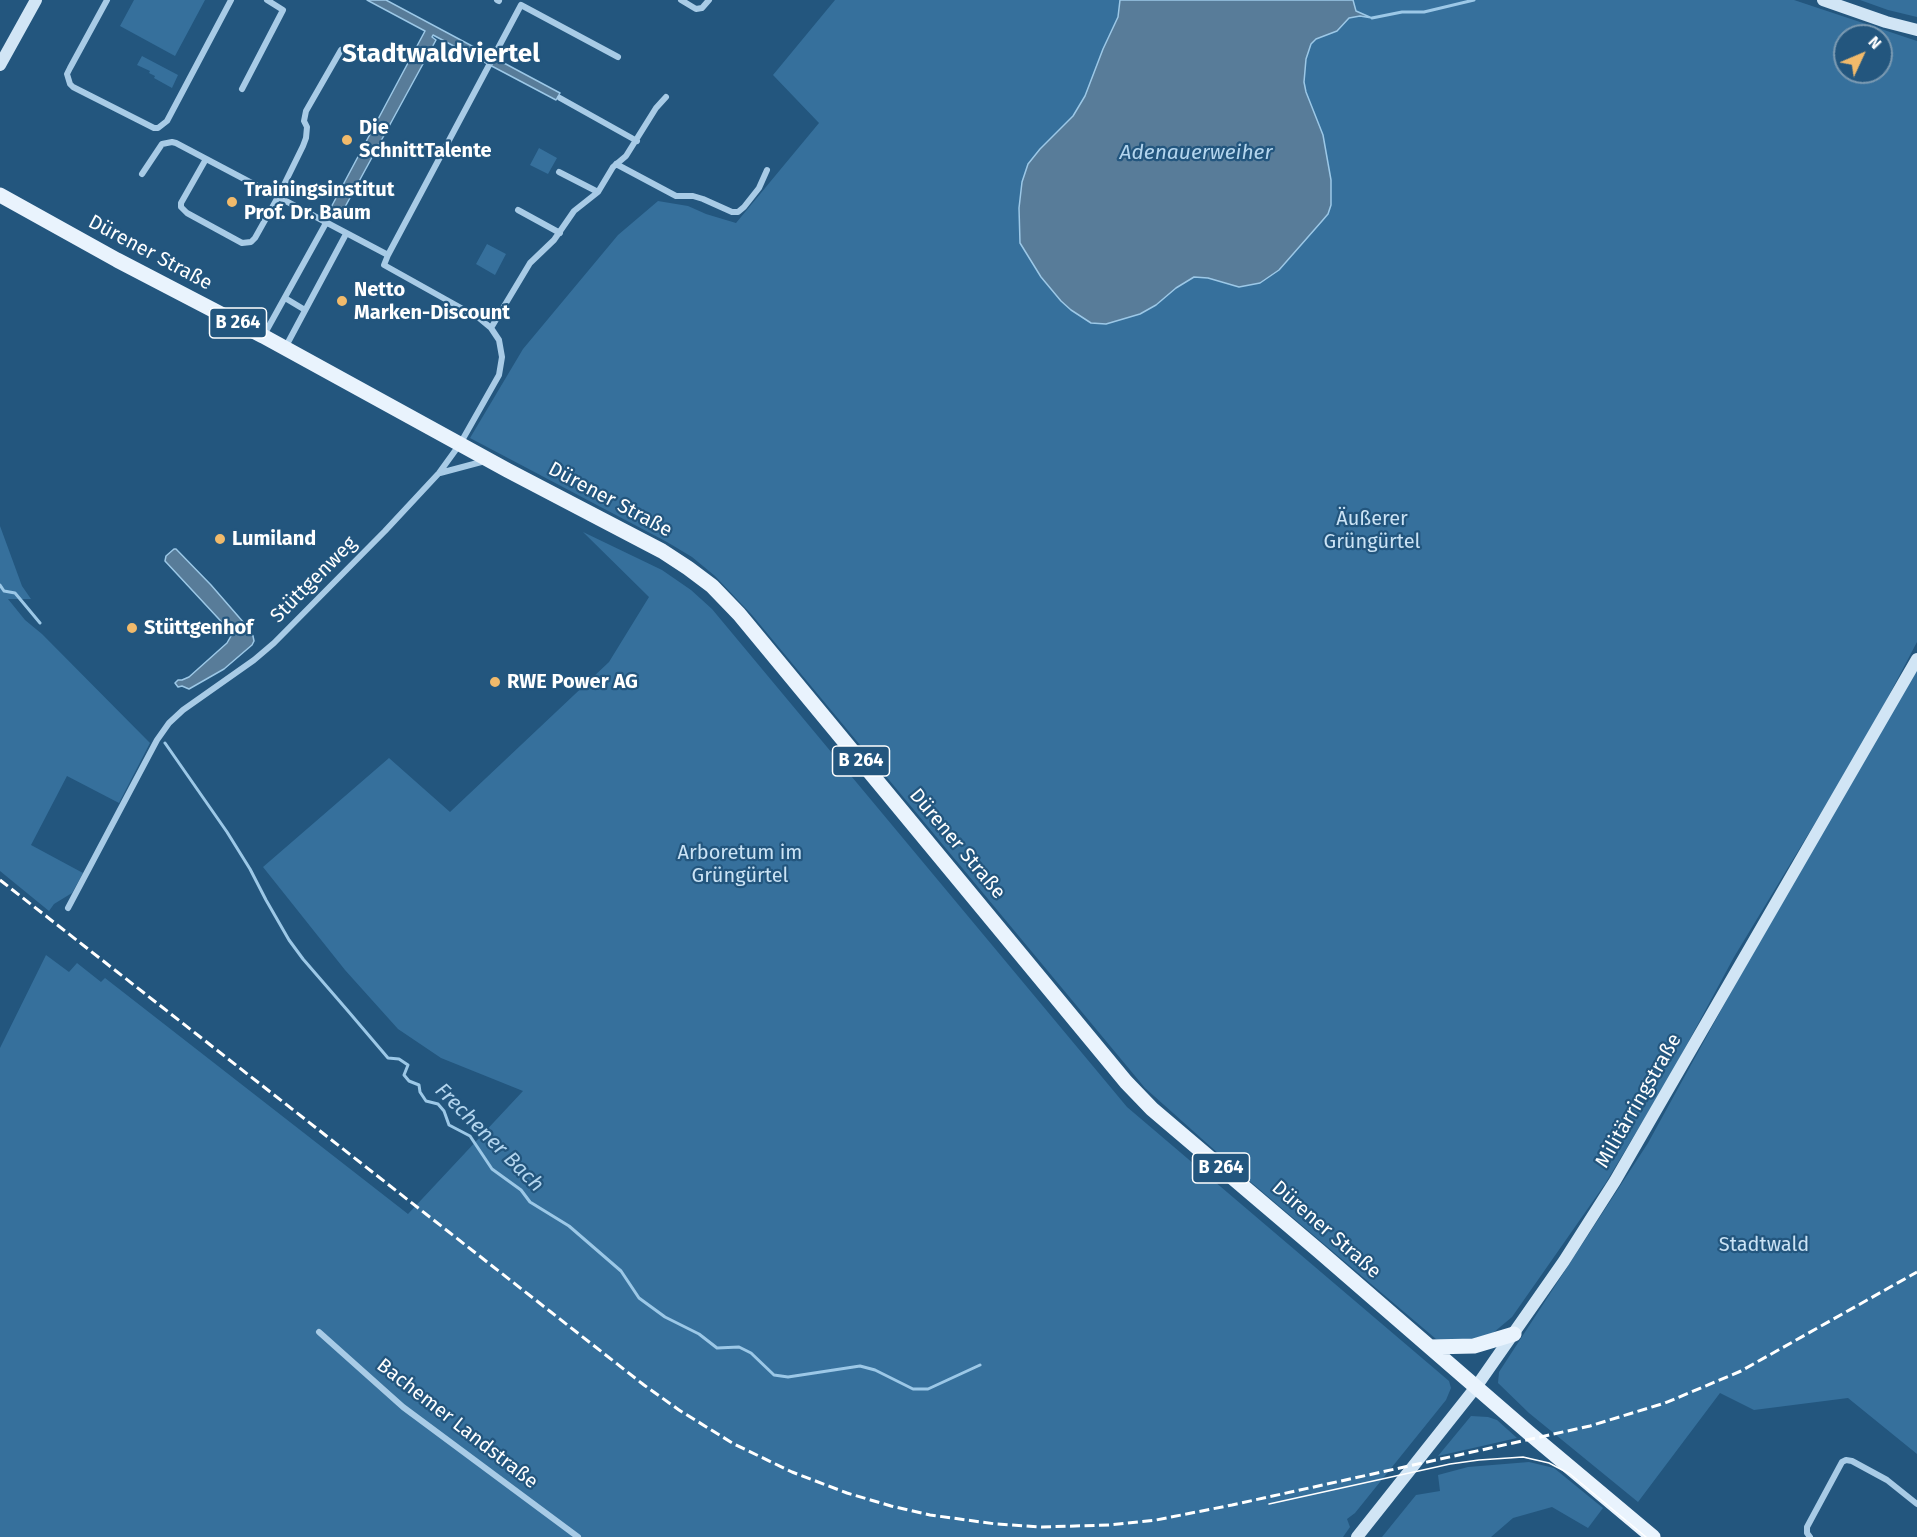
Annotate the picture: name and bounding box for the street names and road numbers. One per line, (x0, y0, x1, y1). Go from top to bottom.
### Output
street label: Dürener Straße (84, 210, 216, 296)
road number: B 264 (210, 308, 266, 338)
street label: Dürener Straße (544, 457, 676, 543)
street label: Stüttgenweg (266, 532, 362, 628)
road number: B 264 (832, 746, 890, 776)
street label: Dürener Straße (904, 784, 1010, 904)
street label: Militärringstraße (1591, 1030, 1687, 1172)
road number: B 264 (1192, 1153, 1250, 1183)
street label: Dürener Straße (1266, 1176, 1386, 1284)
street label: Bachemer Landstraße (372, 1354, 542, 1494)

